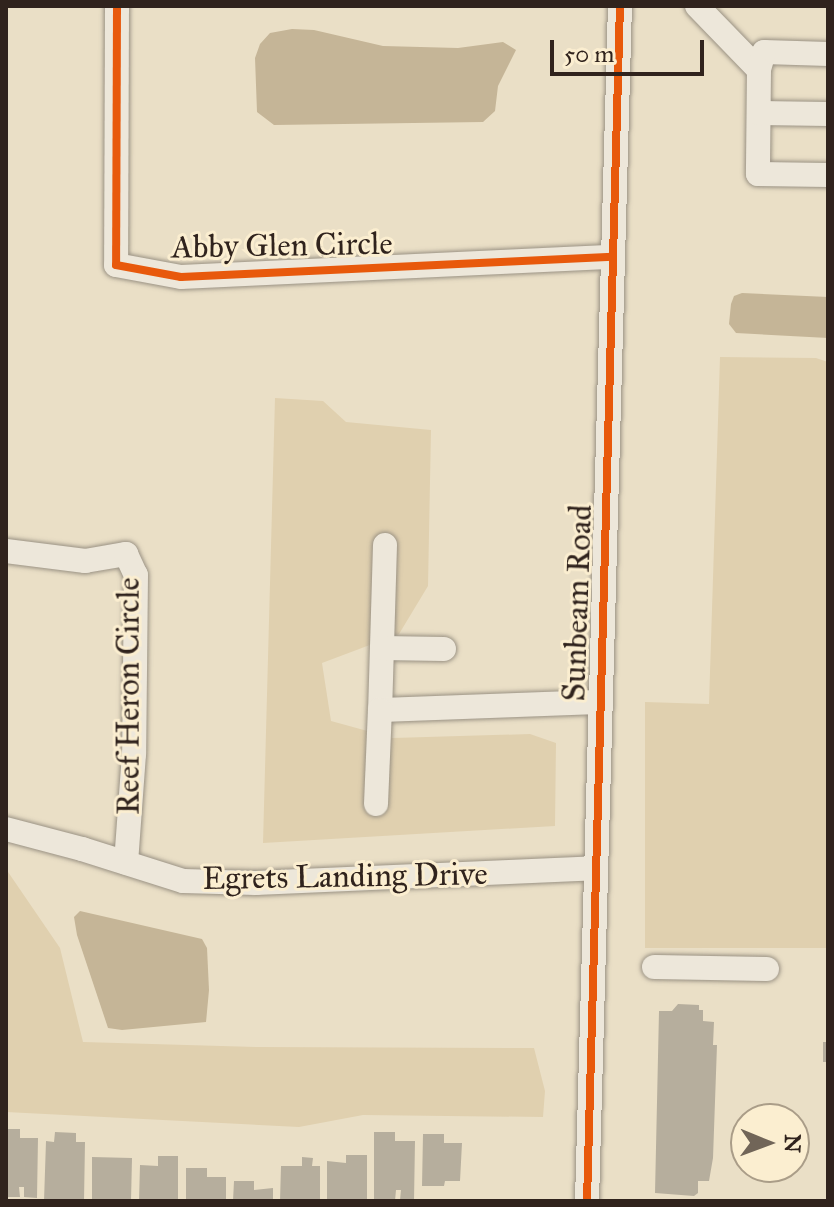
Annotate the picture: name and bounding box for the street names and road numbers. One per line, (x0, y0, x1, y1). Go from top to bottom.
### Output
street label: Abby Glen Circle (171, 225, 393, 267)
street label: Sunbeam Road (555, 504, 601, 702)
street label: Reef Heron Circle (110, 577, 148, 815)
street label: Egrets Landing Drive (202, 855, 488, 899)

